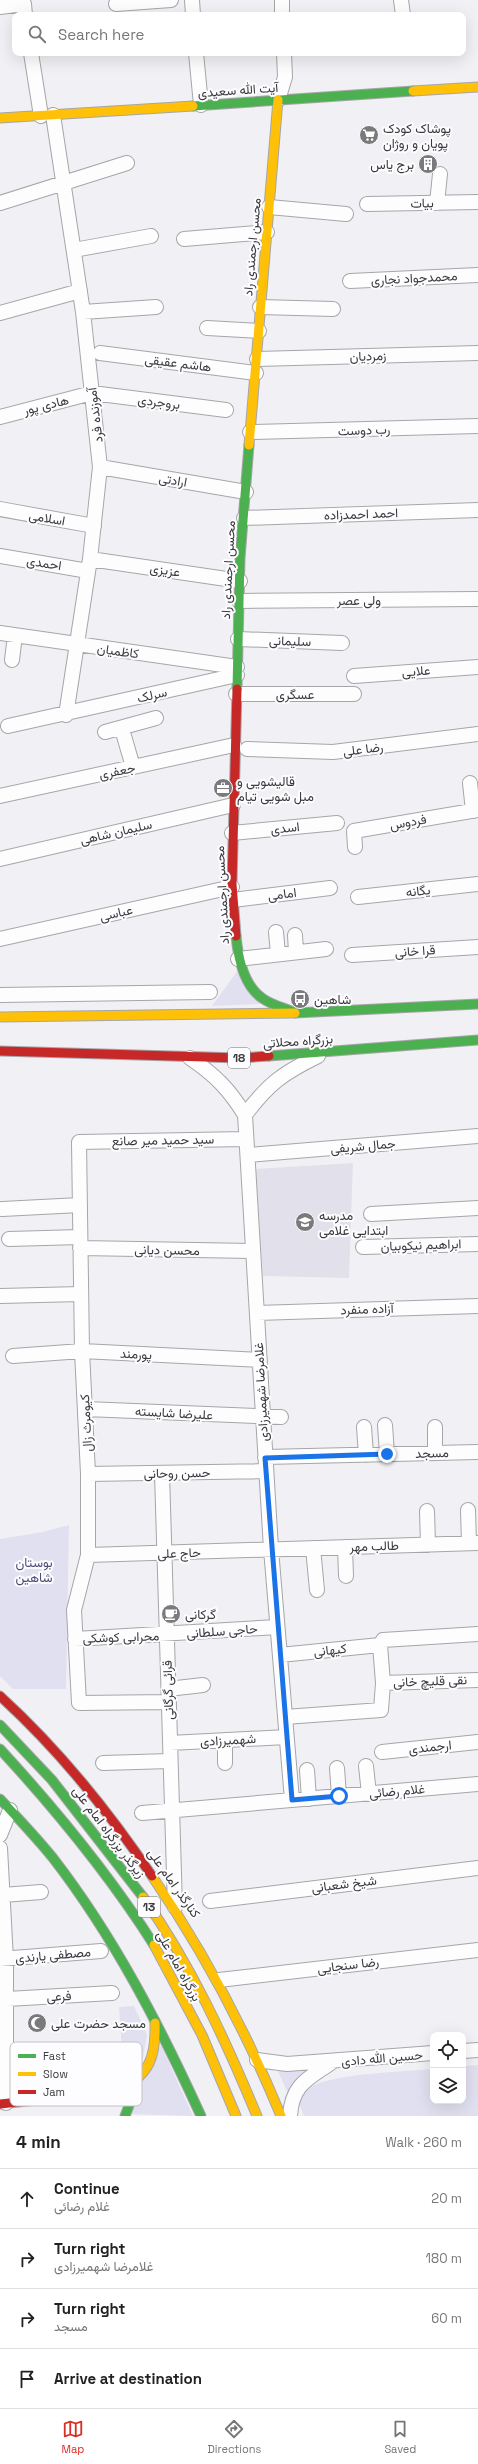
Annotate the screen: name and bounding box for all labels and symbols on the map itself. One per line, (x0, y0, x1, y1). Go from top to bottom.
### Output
street label: آیت الله سعیدی (197, 79, 280, 101)
place label: پوشاک کودک پویان و روژان (383, 120, 451, 153)
supermarket icon: پوشاک کودک پویان و روژان (358, 124, 380, 146)
building icon: برج یاس (417, 153, 439, 175)
place label: برج یاس (370, 156, 414, 174)
street label: بیات (410, 194, 434, 212)
street label: محسن ارجمندی راد (239, 197, 265, 297)
street label: محمدجواد نجاری (370, 267, 458, 289)
street label: زمردیان (349, 347, 387, 365)
street label: هاشم عقیقی (144, 350, 212, 376)
street label: آموزنده فرد (83, 385, 107, 444)
street label: هادی پور (21, 391, 71, 420)
street label: بروجردی (137, 391, 181, 413)
street label: رب دوست (337, 421, 391, 439)
street label: ارادتی (158, 469, 188, 491)
street label: احمد احمدزاده (324, 504, 398, 524)
street label: اسلامی (27, 506, 67, 530)
street label: محسن ارجمندی راد (217, 520, 239, 620)
street label: احمدی (25, 552, 63, 574)
street label: عزیزی (149, 559, 181, 581)
street label: ولی عصر (336, 592, 381, 609)
street label: سلیمانی (269, 632, 311, 650)
street label: کاظمیان (96, 640, 140, 662)
street label: علایی (401, 661, 431, 680)
street label: سرلک (135, 683, 169, 707)
street label: عسگری (276, 686, 315, 703)
street label: رضا علی (342, 738, 384, 760)
street label: جعفری (97, 759, 137, 783)
place label: قالیشویی و مبل شویی تیام (237, 773, 314, 805)
office icon: قالیشویی و مبل شویی تیام (212, 777, 234, 799)
street label: فردوس (388, 810, 428, 834)
street label: سلیمان شاهی (78, 815, 154, 849)
street label: اسدی (270, 818, 300, 838)
street label: محسن ارجمندی راد (211, 845, 233, 945)
street label: یگانه (405, 881, 431, 901)
street label: امامی (267, 884, 297, 904)
street label: عباسی (98, 901, 134, 925)
street label: قرا خانی (394, 941, 436, 961)
bus stop icon: شاهین (289, 988, 311, 1010)
place label: شاهین (314, 991, 351, 1008)
street label: بزرگراه محلاتی (262, 1030, 334, 1052)
road number: 18 (228, 1048, 250, 1068)
street label: سید حمید میر صانع (112, 1131, 214, 1150)
street label: جمال شریفی (330, 1135, 397, 1157)
place label: مدرسه ابتدایی غلامی (319, 1207, 388, 1239)
school or university icon: مدرسه ابتدایی غلامی (294, 1211, 316, 1233)
street label: ابراهیم نیکوبیان (380, 1235, 462, 1255)
street label: محسن دیانی (134, 1241, 200, 1259)
street label: آزاده منفرد (340, 1300, 395, 1318)
street label: غلامرضا شهمیرزادی (250, 1342, 272, 1442)
street label: پورمند (119, 1345, 153, 1364)
street label: کیومرث زال (76, 1394, 96, 1452)
street label: علیرضا شایسته (135, 1402, 214, 1424)
street label: مسجد (415, 1444, 449, 1462)
route end (378, 1445, 396, 1463)
street label: حسن روحانی (144, 1464, 211, 1482)
street label: طالب مهر (348, 1537, 399, 1555)
street label: حاج علی (157, 1544, 201, 1563)
park label: بوستان شاهین (15, 1554, 53, 1586)
cafe icon: گرکانی (160, 1603, 182, 1625)
place label: گرکانی (185, 1606, 216, 1623)
street label: حاجی سلطانی (186, 1620, 258, 1642)
street label: محرابی کوشکی (82, 1627, 160, 1647)
street label: کیهانی (313, 1640, 348, 1660)
street label: قرائی گرگانی (158, 1660, 178, 1720)
street label: نقی قلیچ خانی (393, 1671, 468, 1692)
street label: شهمیرزادی (200, 1730, 256, 1750)
street label: ارجمندی (408, 1736, 452, 1758)
street label: غلام رضائی (368, 1780, 426, 1802)
street label: زیرگذر بزرگراه امام علی (69, 1782, 149, 1882)
route start (330, 1787, 348, 1805)
street label: کنارگذر امام علی (144, 1845, 204, 1921)
street label: شیخ شعبانی (310, 1872, 378, 1897)
road number: 13 (138, 1897, 160, 1917)
street label: بزرگراه امام علی (153, 1928, 205, 2004)
street label: مصطفی یارندی (14, 1943, 92, 1967)
street label: رضا سنجایی (316, 1953, 380, 1977)
street label: فرعی (46, 1987, 72, 2005)
mosque icon: مسجد حضرت علی (26, 2012, 48, 2034)
place label: مسجد حضرت علی (51, 2015, 146, 2032)
legend (10, 2042, 142, 2106)
street label: حسین الله دادی (340, 2046, 424, 2070)
text: Fast (43, 2049, 66, 2063)
text: Slow (43, 2067, 68, 2081)
text: Jam (43, 2085, 65, 2099)

